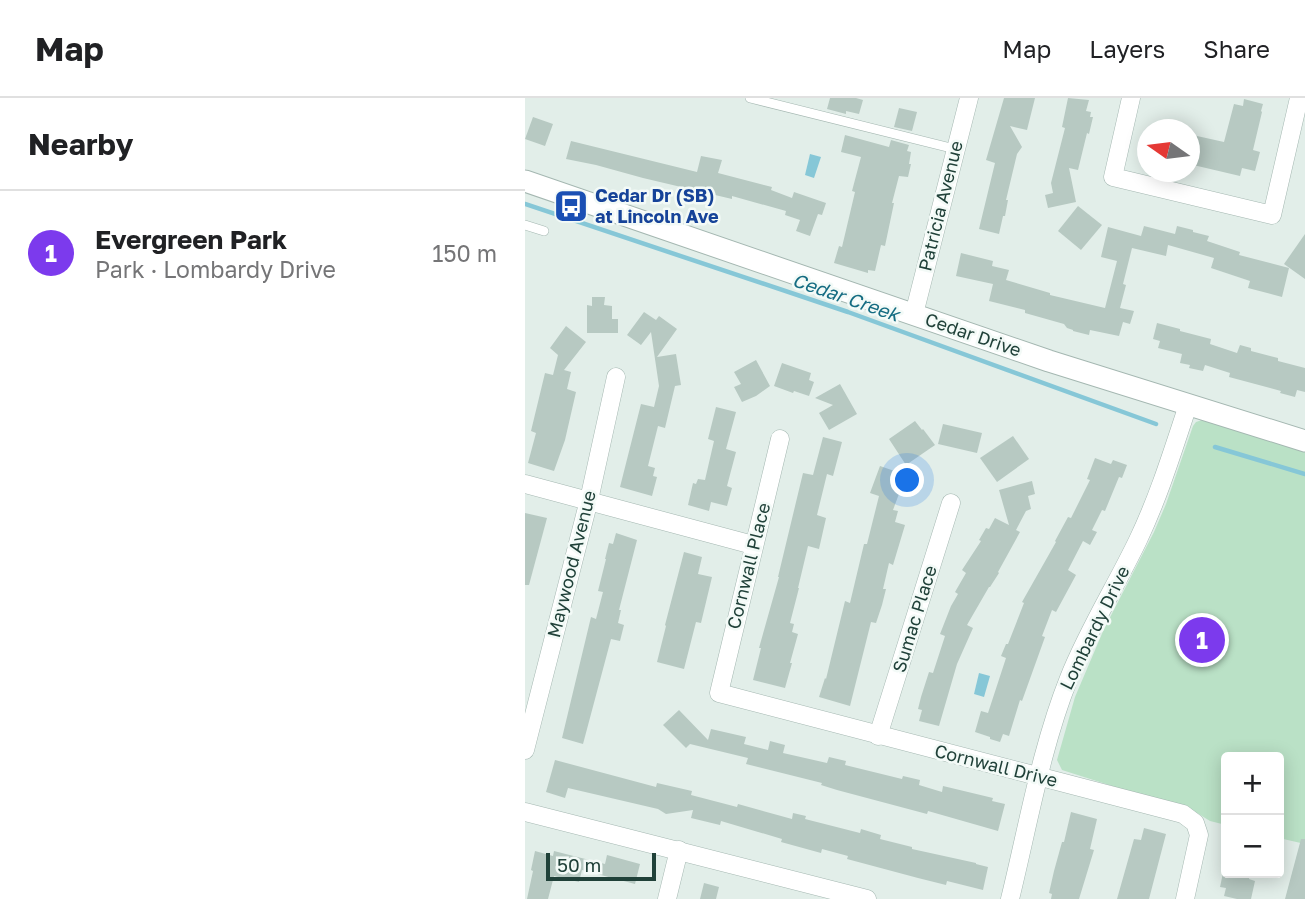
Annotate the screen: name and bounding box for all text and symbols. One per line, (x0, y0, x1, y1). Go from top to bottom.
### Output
text: Map (35, 29, 104, 68)
text: Map (1002, 34, 1051, 63)
text: Layers (1089, 34, 1165, 63)
text: Share (1203, 34, 1270, 63)
north arrow (1137, 119, 1200, 182)
text: Nearby (28, 126, 133, 162)
street label: Patricia Avenue (913, 138, 967, 273)
place label: Cedar Dr (SB) at Lincoln Ave (595, 184, 719, 227)
bus stop icon: Cedar Dr (SB) at Lincoln Ave (552, 187, 590, 225)
text: Evergreen Park (95, 224, 287, 255)
text: 1 (45, 239, 57, 267)
text: 150 m (432, 239, 497, 267)
text: Park · Lombardy Drive (95, 255, 336, 283)
water label: Cedar Creek (790, 268, 905, 326)
street label: Cedar Drive (922, 307, 1024, 361)
your location (890, 463, 924, 497)
street label: Maywood Avenue (542, 488, 600, 640)
street label: Cornwall Place (722, 500, 774, 631)
street label: Lombardy Drive (1055, 562, 1134, 693)
street label: Sumac Place (887, 563, 941, 675)
pin: 1 (1179, 614, 1225, 666)
street label: Cornwall Drive (932, 739, 1060, 791)
map controls (1221, 752, 1284, 878)
button: + (1221, 752, 1284, 815)
button: − (1221, 815, 1284, 878)
scale bar (546, 850, 656, 882)
text: 50 m (557, 853, 601, 876)

